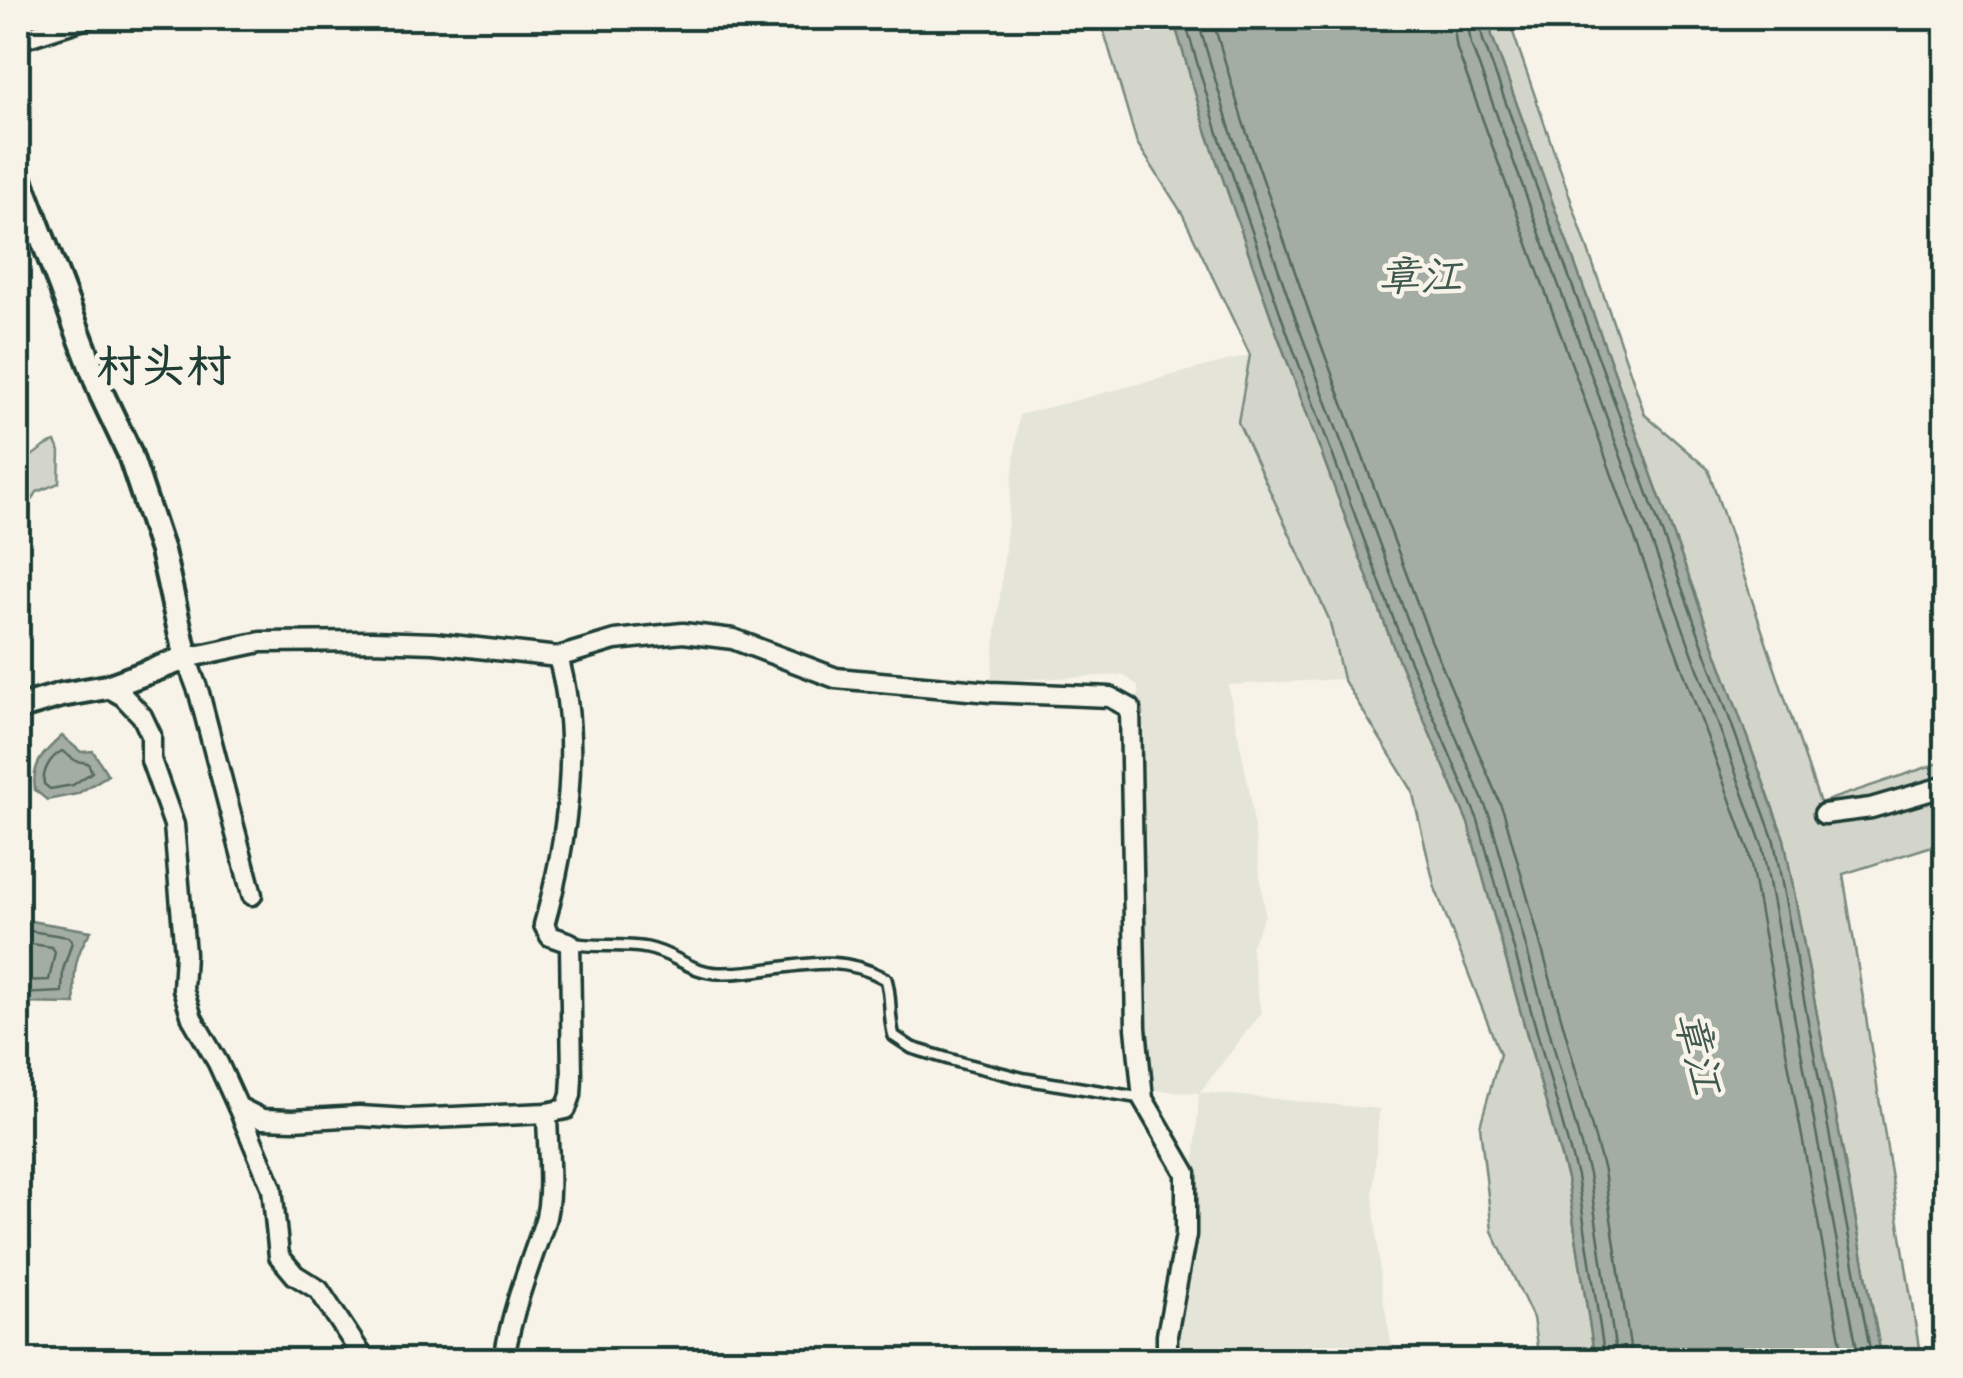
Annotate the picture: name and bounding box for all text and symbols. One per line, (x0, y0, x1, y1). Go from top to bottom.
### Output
water label: 章江 (1378, 252, 1464, 312)
district label: 村头村 (96, 340, 232, 404)
water label: 章江 (1654, 1006, 1732, 1104)

